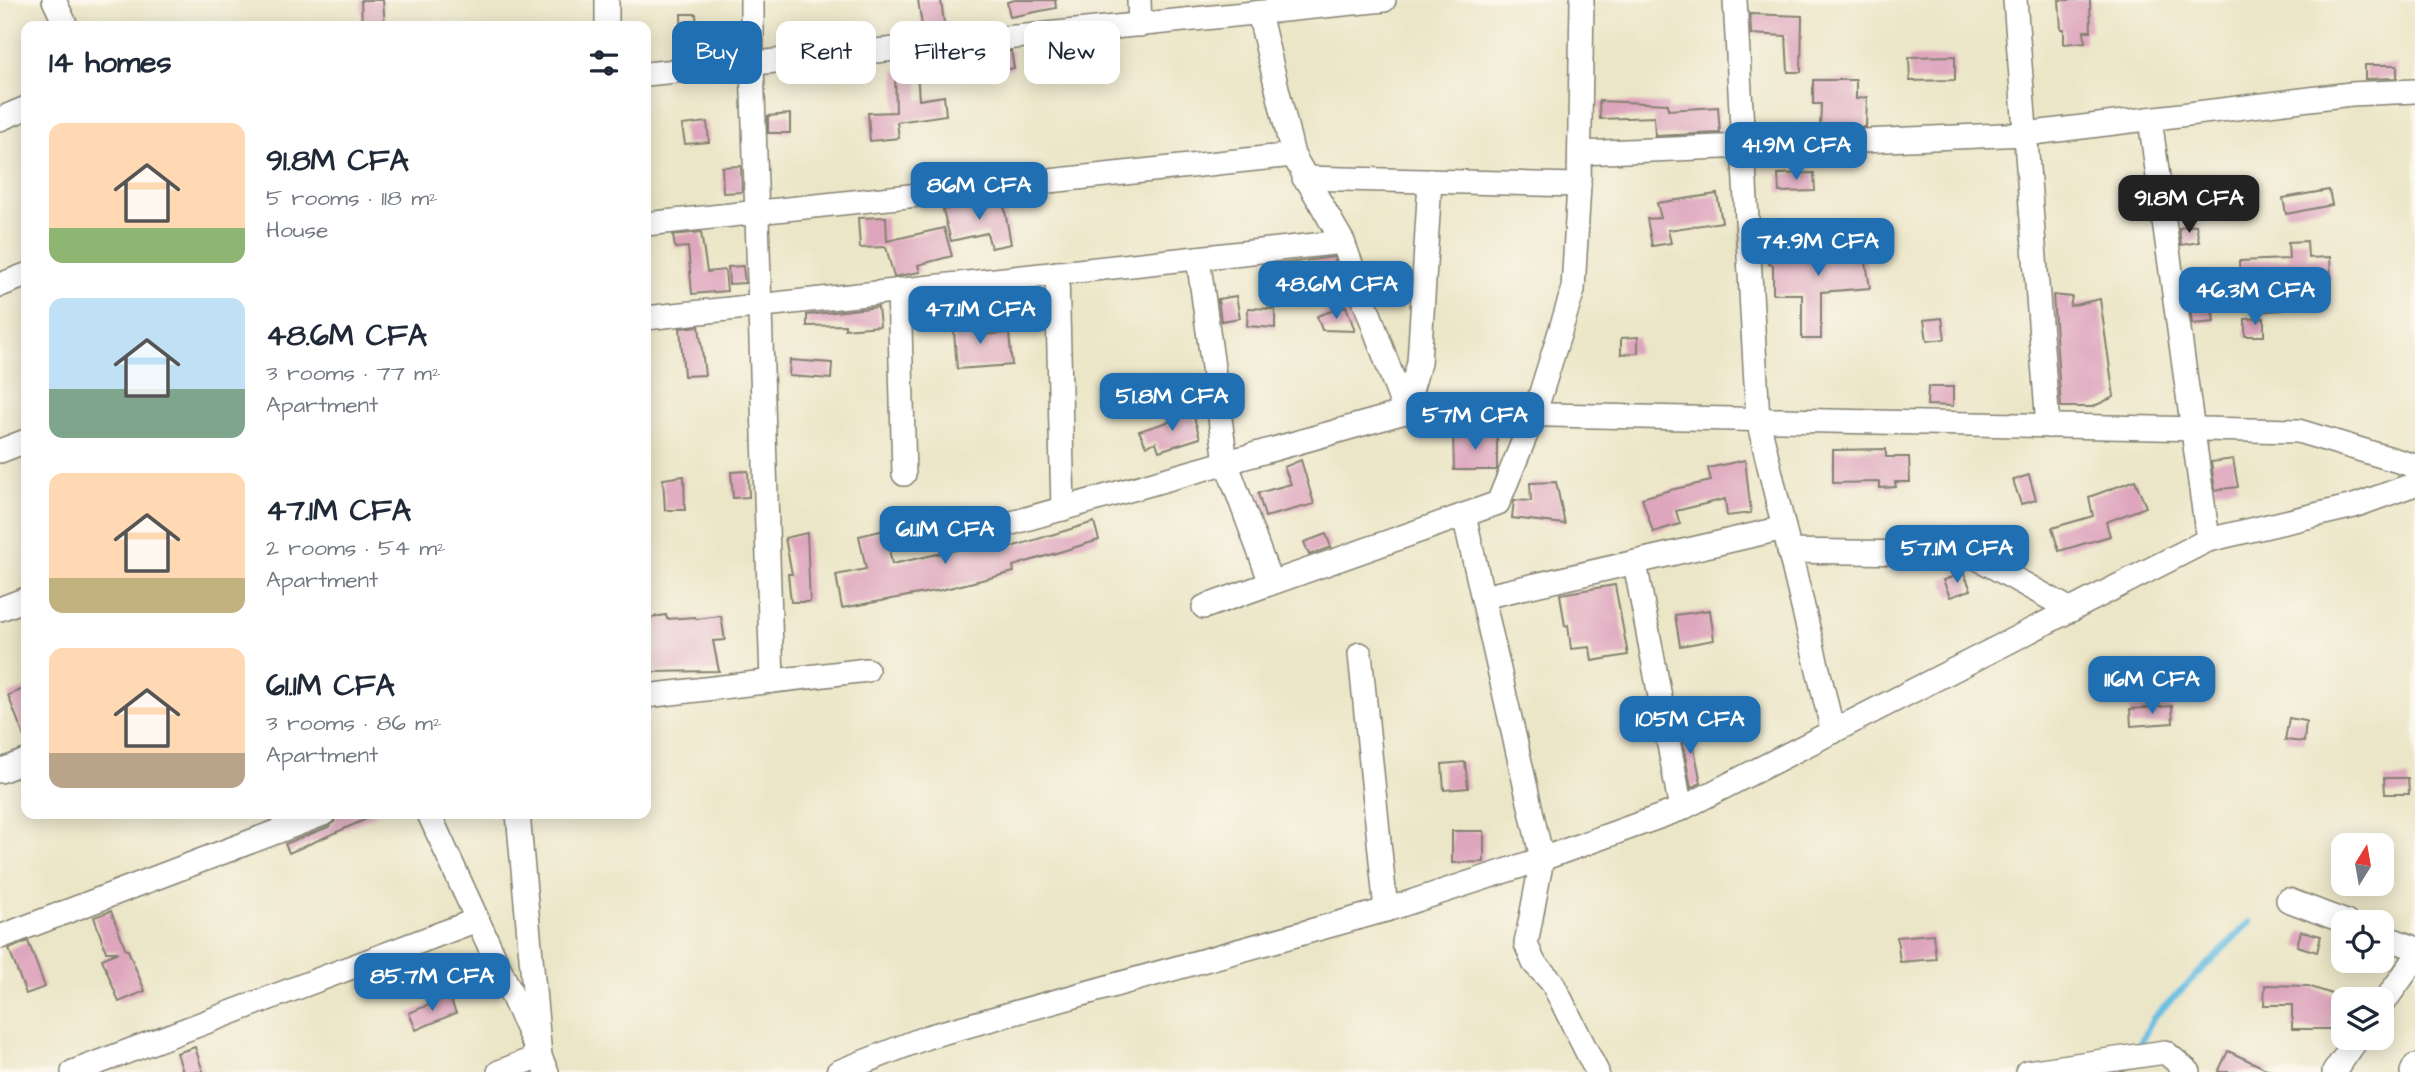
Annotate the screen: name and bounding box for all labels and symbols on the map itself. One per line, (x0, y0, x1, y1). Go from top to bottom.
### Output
pin: 41.9M CFA (1716, 122, 1876, 182)
pin: 86M CFA (914, 162, 1044, 222)
pin: 91.8M CFA (2109, 176, 2269, 235)
pin: 74.9M CFA (1738, 218, 1898, 278)
pin: 48.6M CFA (1256, 262, 1416, 321)
pin: 46.3M CFA (2175, 268, 2335, 327)
pin: 47.1M CFA (900, 286, 1060, 346)
pin: 51.8M CFA (1092, 374, 1252, 433)
pin: 57M CFA (1410, 392, 1540, 452)
pin: 61.1M CFA (865, 506, 1025, 566)
pin: 57.1M CFA (1877, 526, 2037, 585)
pin: 116M CFA (2080, 656, 2224, 716)
pin: 105M CFA (1618, 696, 1762, 756)
north arrow (2331, 833, 2394, 896)
pin: 85.7M CFA (352, 954, 512, 1013)

